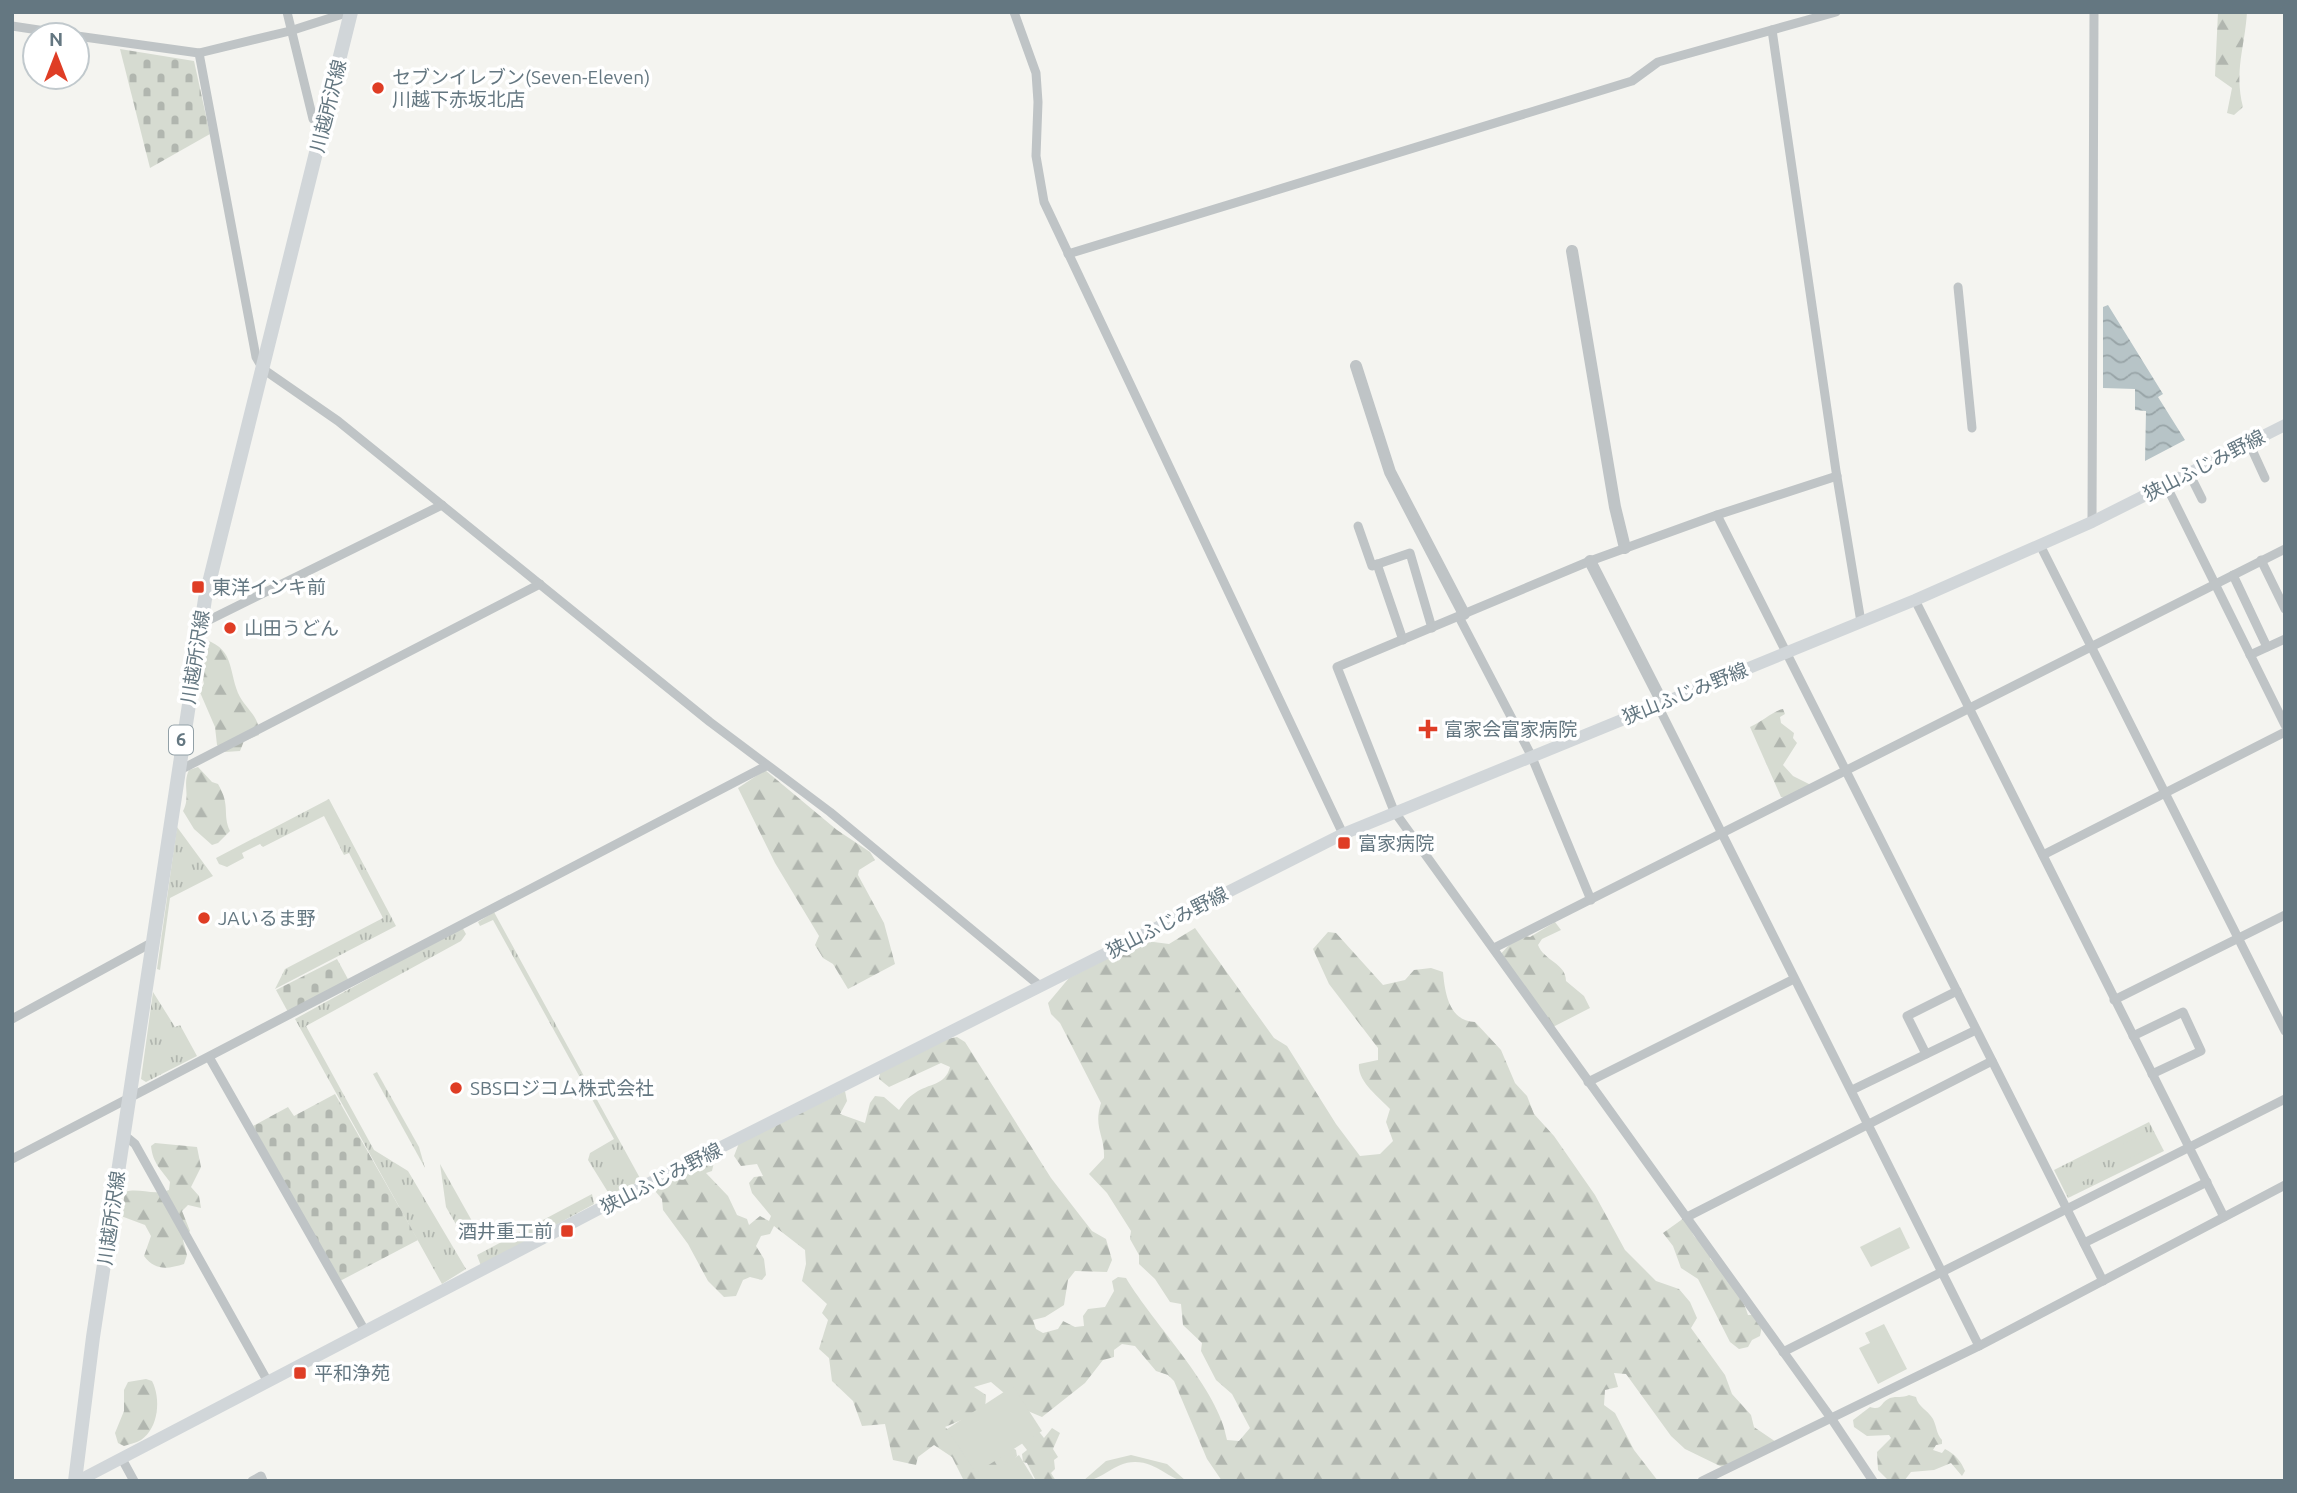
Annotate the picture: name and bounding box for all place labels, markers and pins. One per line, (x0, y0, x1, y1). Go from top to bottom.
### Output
place label: セブンイレブン(Seven-Eleven) 川越下赤坂北店 (392, 66, 650, 110)
marker: セブンイレブン(Seven-Eleven) 川越下赤坂北店 (370, 80, 386, 96)
place label: 東洋インキ前 (212, 576, 326, 598)
marker: 東洋インキ前 (190, 579, 206, 595)
place label: 山田うどん (244, 617, 339, 639)
marker: 山田うどん (222, 620, 238, 636)
place label: 富家会富家病院 (1444, 718, 1577, 740)
marker: 富家会富家病院 (1418, 719, 1438, 739)
place label: 富家病院 (1358, 832, 1434, 854)
marker: 富家病院 (1336, 835, 1352, 851)
place label: JAいるま野 (218, 907, 316, 929)
marker: JAいるま野 (196, 910, 212, 926)
place label: SBSロジコム株式会社 (470, 1077, 654, 1099)
marker: SBSロジコム株式会社 (448, 1080, 464, 1096)
place label: 酒井重工前 (458, 1220, 553, 1242)
marker: 酒井重工前 (559, 1223, 575, 1239)
place label: 平和浄苑 (314, 1362, 390, 1384)
marker: 平和浄苑 (292, 1365, 308, 1381)

